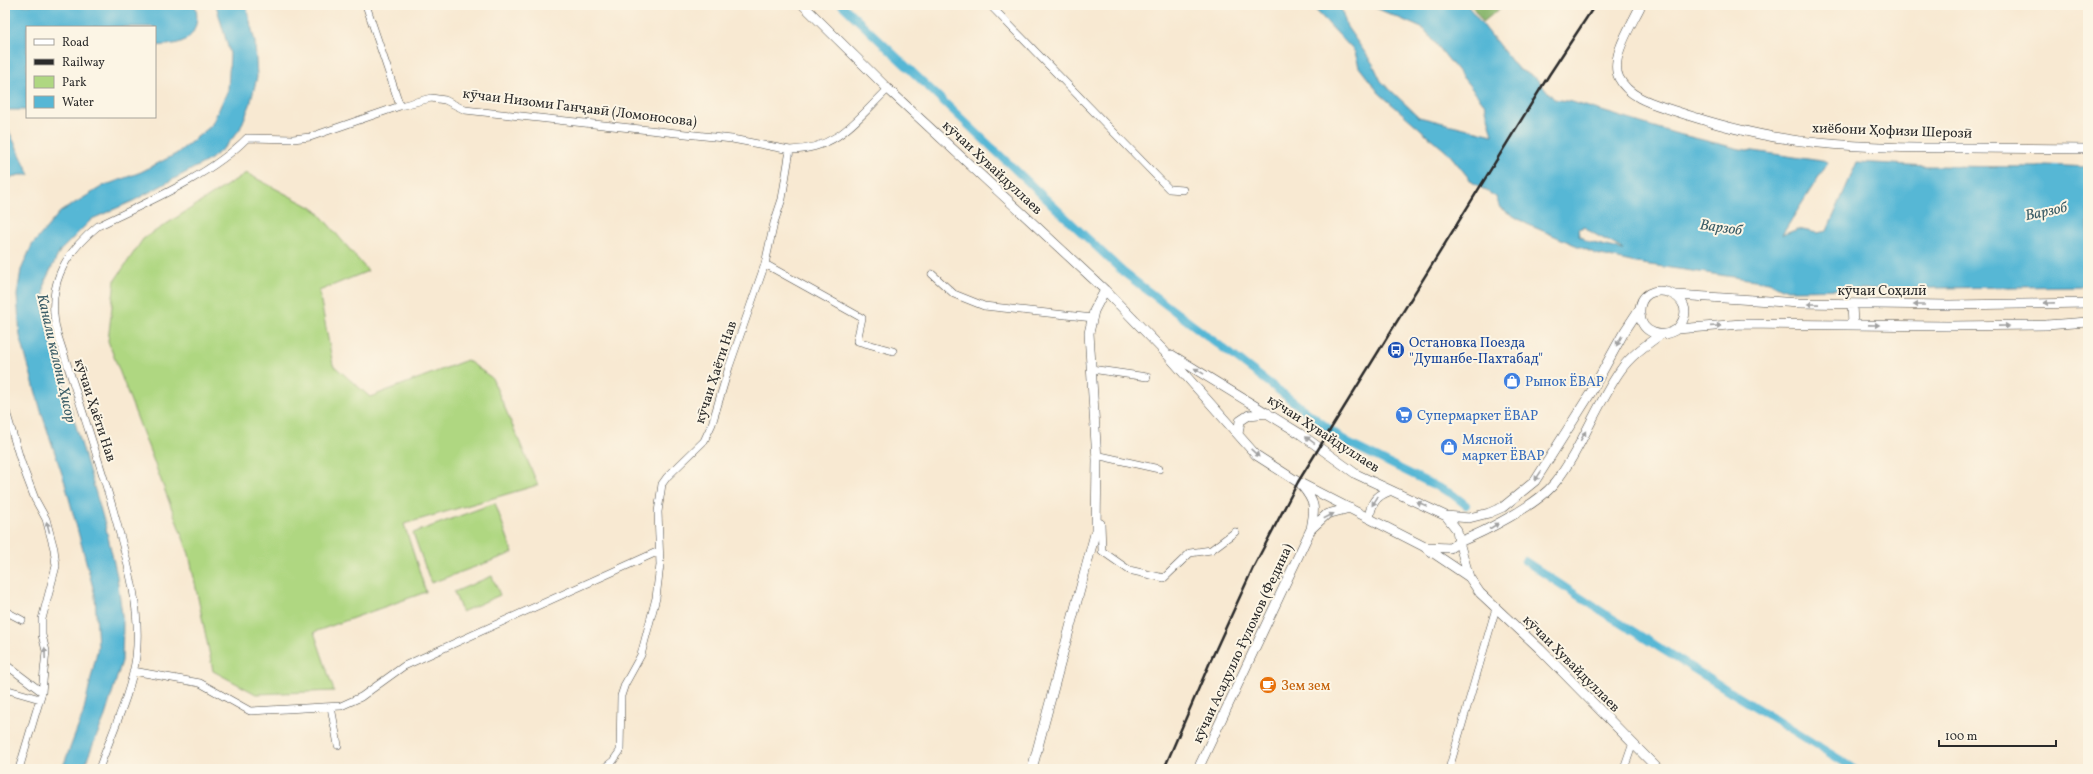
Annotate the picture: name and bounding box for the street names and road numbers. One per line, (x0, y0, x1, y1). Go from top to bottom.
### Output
street label: кӯчаи Низоми Ганҷавӣ (Ломоносова) (462, 85, 698, 132)
street label: кӯчаи Хувайдуллаев (938, 117, 1046, 220)
street label: хиёбони Ҳофизи Шерозӣ (1811, 119, 1973, 144)
street label: кӯчаи Соҳилӣ (1837, 282, 1927, 301)
street label: кӯчаи Ҳаёти Нав (691, 318, 742, 426)
street label: кӯчаи Ҳаёти Нав (69, 356, 120, 464)
street label: кӯчаи Хувайдуллаев (1263, 391, 1383, 478)
street label: кӯчаи Асадулло Ғуломов (Федина) (1189, 541, 1298, 747)
street label: кӯчаи Хувайдуллаев (1518, 611, 1624, 717)

